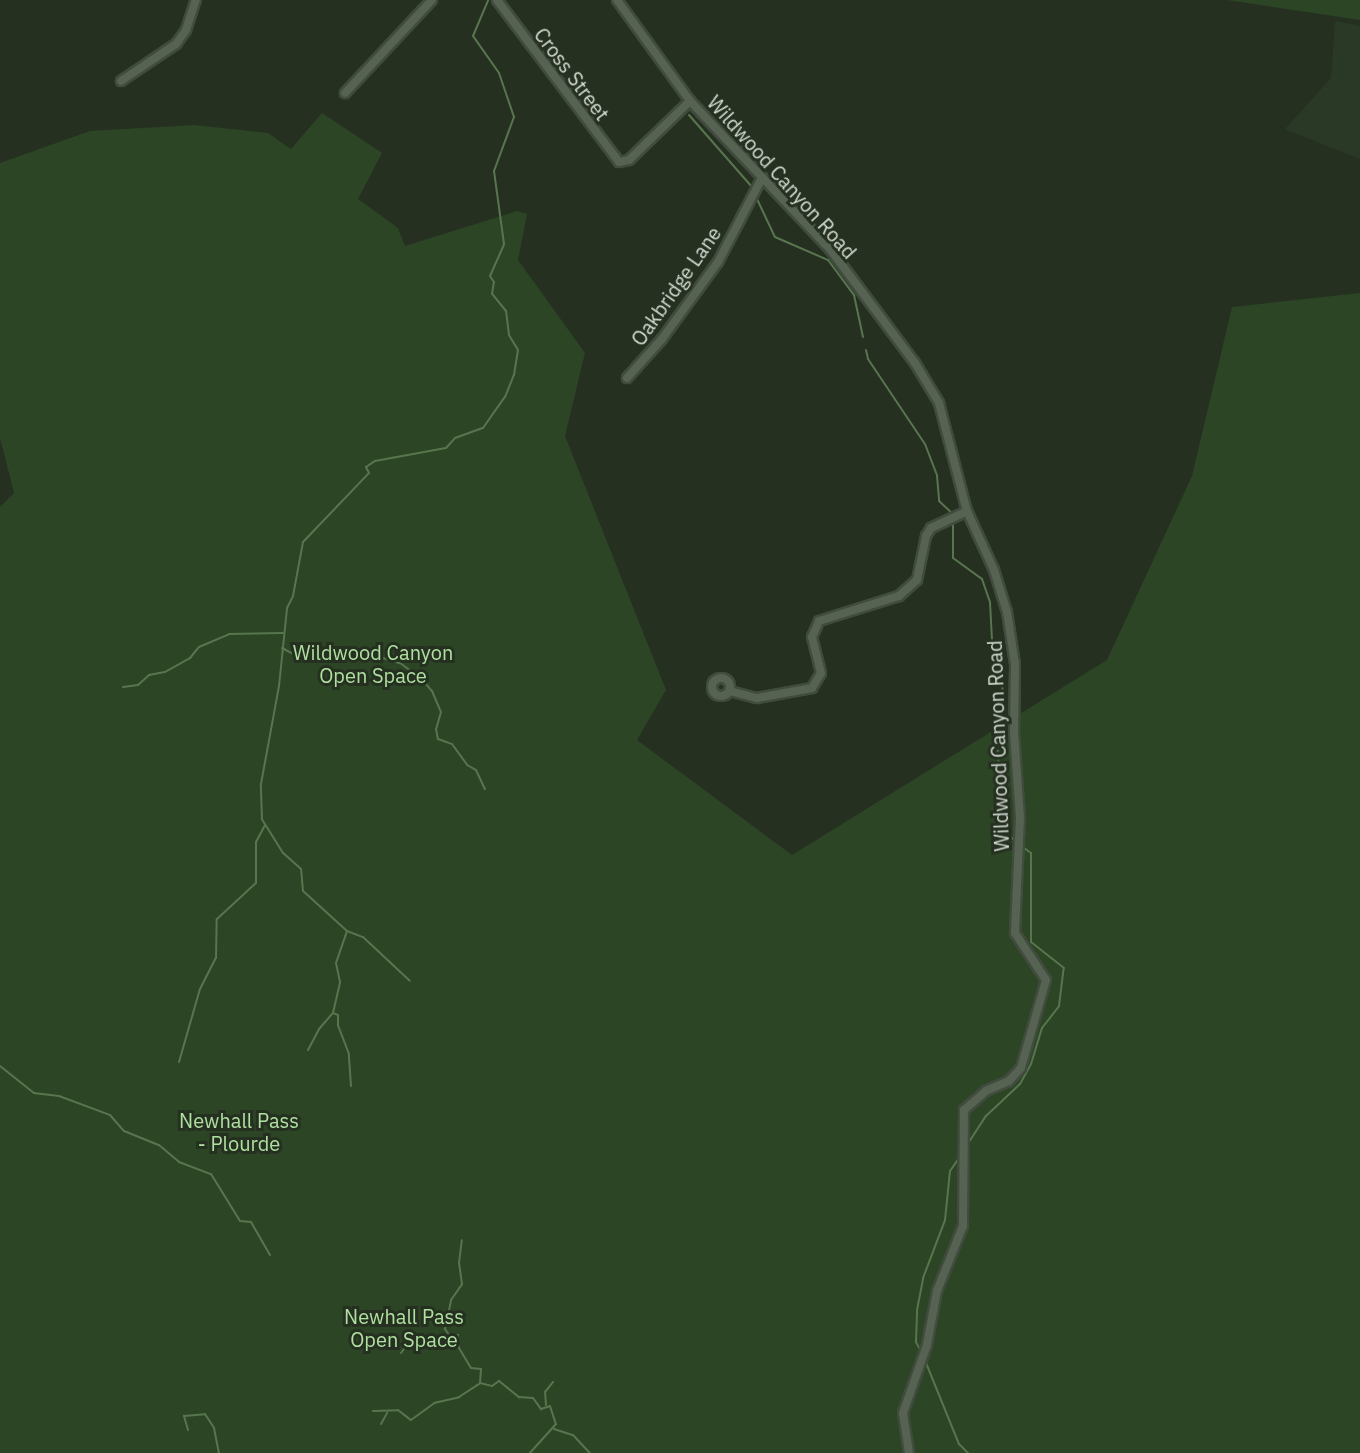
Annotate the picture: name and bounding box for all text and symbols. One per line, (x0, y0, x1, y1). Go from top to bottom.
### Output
street label: Cross Street (529, 23, 615, 125)
street label: Wildwood Canyon Road (702, 90, 862, 264)
street label: Oakbridge Lane (626, 222, 726, 350)
street label: Wildwood Canyon Road (982, 640, 1014, 852)
park label: Wildwood Canyon Open Space (293, 641, 453, 688)
park label: Newhall Pass - Plourde (179, 1108, 299, 1155)
park label: Newhall Pass Open Space (344, 1304, 464, 1351)

